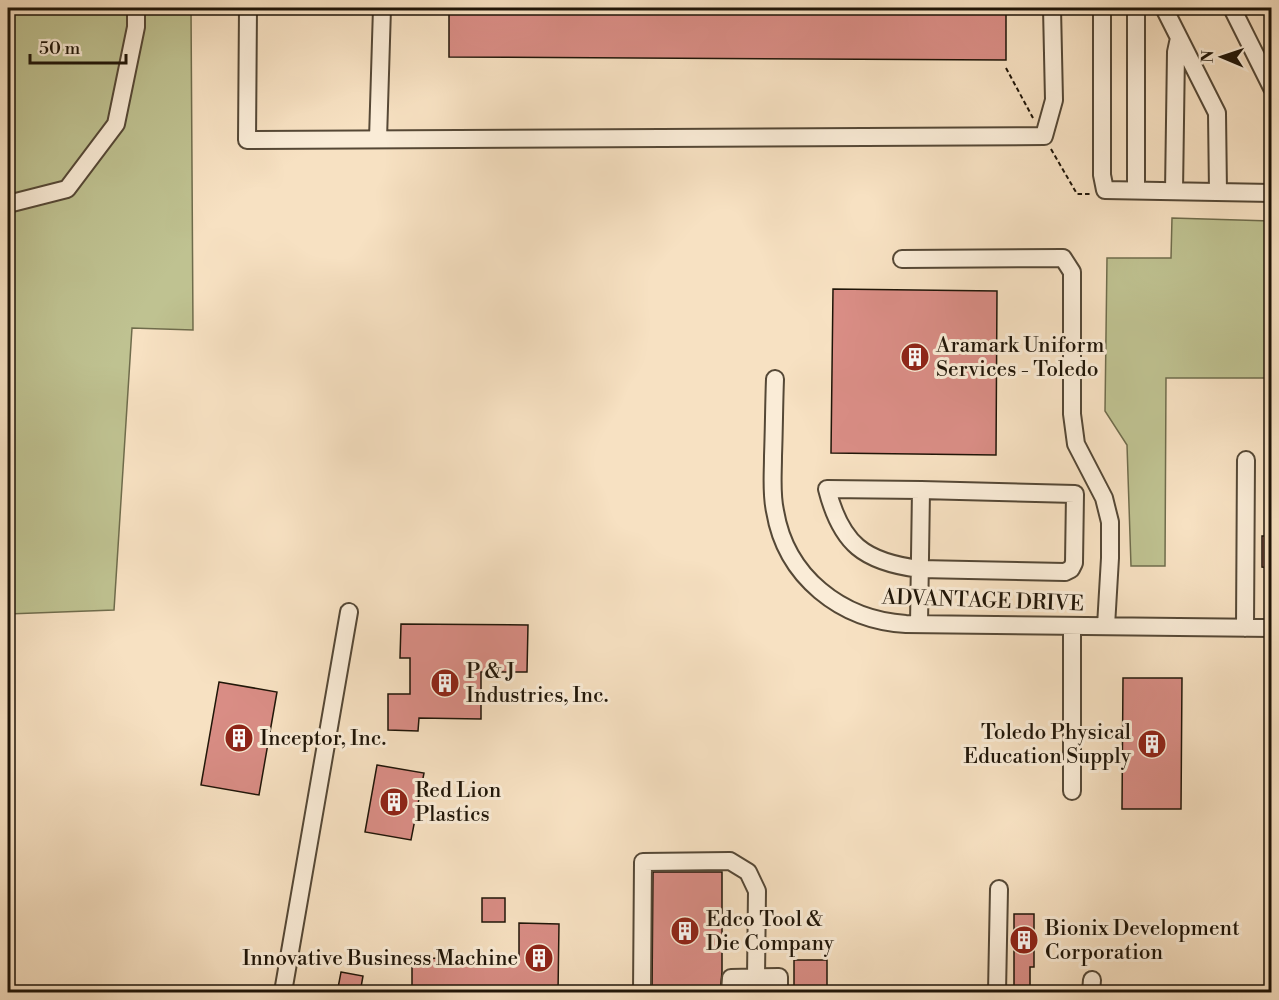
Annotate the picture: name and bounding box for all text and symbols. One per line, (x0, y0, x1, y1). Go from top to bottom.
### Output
scale bar (30, 27, 126, 65)
north arrow (1192, 27, 1252, 87)
text: 50 m (39, 37, 81, 60)
text: N (1198, 49, 1218, 63)
place label: Aramark Uniform Services - Toledo (935, 333, 1104, 383)
building icon: Aramark Uniform Services - Toledo (899, 341, 931, 373)
street label: ADVANTAGE DRIVE (880, 584, 1084, 618)
place label: P & J Industries, Inc. (466, 659, 608, 709)
building icon: P & J Industries, Inc. (429, 667, 461, 699)
place label: Toledo Physical Education Supply (964, 720, 1132, 770)
building icon: Inceptor, Inc. (223, 722, 255, 754)
place label: Inceptor, Inc. (260, 726, 386, 752)
building icon: Toledo Physical Education Supply (1136, 728, 1168, 760)
place label: Red Lion Plastics (415, 778, 502, 828)
building icon: Red Lion Plastics (378, 786, 410, 818)
place label: Edco Tool & Die Company (706, 907, 835, 957)
building icon: Edco Tool & Die Company (669, 915, 701, 947)
place label: Bionix Development Corporation (1044, 916, 1240, 966)
building icon: Bionix Development Corporation (1008, 924, 1040, 956)
building icon: Innovative Business Machine (523, 942, 555, 974)
place label: Innovative Business Machine (242, 946, 518, 972)

